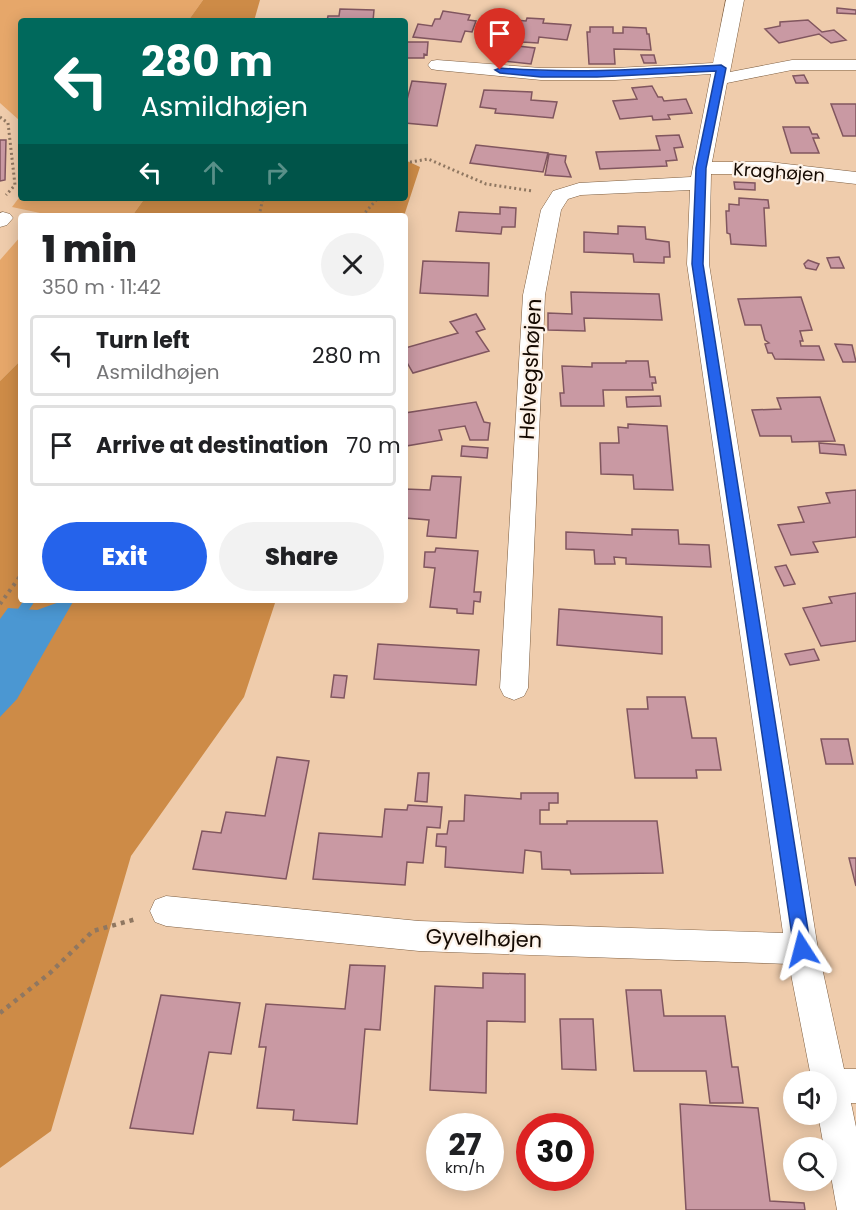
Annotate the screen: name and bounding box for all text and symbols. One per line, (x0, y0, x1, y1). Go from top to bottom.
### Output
pin (474, 8, 525, 70)
icon: arrive (483, 17, 516, 50)
text: 280 m (141, 32, 273, 91)
icon: left (42, 42, 120, 120)
text: Asmildhøjen (141, 88, 308, 125)
icon: left (134, 156, 167, 189)
icon: ahead (197, 156, 230, 189)
icon: right (260, 156, 293, 189)
street label: Kraghøjen (732, 156, 826, 188)
text: 1 min (42, 224, 137, 275)
button: close (321, 233, 384, 296)
text: 350 m · 11:42 (42, 273, 161, 301)
street label: Helvegshøjen (512, 298, 548, 440)
text: Turn left (96, 325, 190, 356)
icon: left (45, 339, 78, 372)
text: 280 m (312, 340, 381, 371)
text: Asmildhøjen (96, 358, 220, 386)
icon: arrive (45, 429, 78, 462)
text: Arrive at destination (96, 430, 328, 461)
text: 70 m (346, 430, 401, 461)
button: Exit (42, 522, 207, 591)
button: Share (219, 522, 384, 591)
position arrow (770, 917, 834, 981)
street label: Gyvelhøjen (425, 921, 543, 955)
map controls (783, 1071, 837, 1191)
button: sound (783, 1071, 837, 1125)
speed limit sign: 30 (516, 1113, 594, 1191)
text: 27 (448, 1123, 482, 1166)
button: search (783, 1137, 837, 1191)
text: km/h (445, 1157, 485, 1178)

